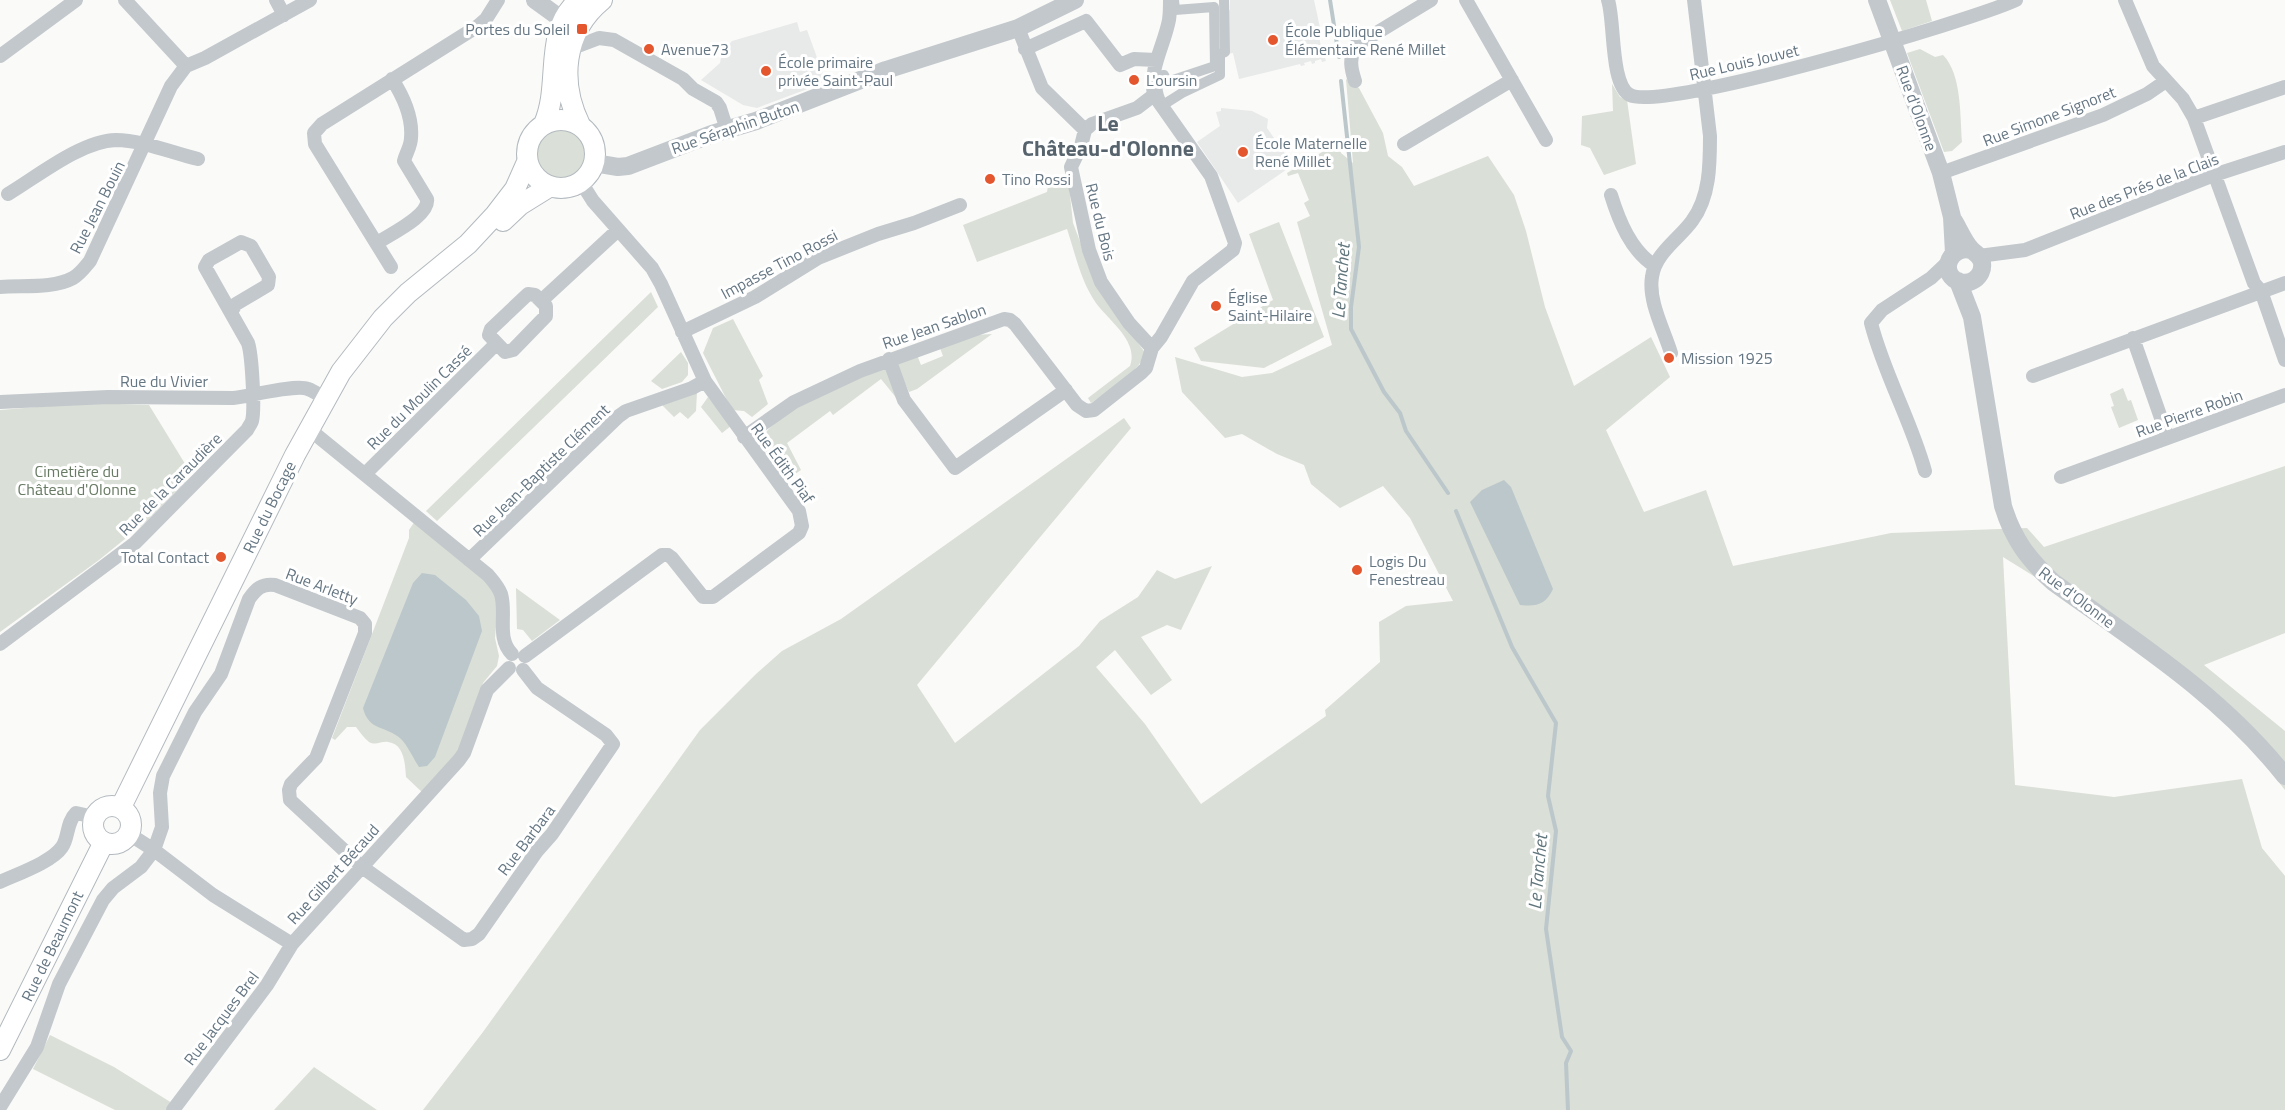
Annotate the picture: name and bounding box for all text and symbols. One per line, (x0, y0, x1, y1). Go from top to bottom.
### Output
place label: Portes du Soleil (465, 17, 570, 41)
place label: École Publique Élémentaire René Millet (1285, 19, 1446, 61)
marker: Portes du Soleil (575, 22, 589, 36)
marker: École Publique Élémentaire René Millet (1266, 33, 1280, 47)
place label: Avenue73 (661, 37, 729, 61)
street label: Rue Louis Jouvet (1687, 38, 1801, 86)
marker: Avenue73 (642, 42, 656, 56)
place label: École primaire privée Saint-Paul (778, 50, 893, 92)
street label: Rue d'Olonne (1890, 62, 1944, 154)
marker: École primaire privée Saint-Paul (759, 64, 773, 78)
place label: L'oursin (1146, 68, 1197, 92)
marker: L'oursin (1127, 73, 1141, 87)
street label: Rue Simone Signoret (1979, 79, 2119, 152)
street label: Rue Séraphin Buton (668, 94, 802, 160)
district label: Le Château-d'Olonne (1022, 106, 1194, 165)
place label: École Maternelle René Millet (1255, 131, 1367, 173)
marker: École Maternelle René Millet (1236, 145, 1250, 159)
street label: Rue des Prés de la Clais (2066, 146, 2222, 226)
street label: Rue Jean Bouin (63, 156, 131, 258)
place label: Tino Rossi (1002, 167, 1071, 191)
marker: Tino Rossi (983, 172, 997, 186)
street label: Rue du Bois (1080, 180, 1122, 264)
street label: Impasse Tino Rossi (716, 223, 842, 305)
water label: Le Tanchet (1324, 240, 1357, 319)
place label: Église Saint-Hilaire (1228, 285, 1312, 327)
street label: Rue Jean Sablon (879, 297, 989, 355)
marker: Église Saint-Hilaire (1209, 299, 1223, 313)
street label: Rue du Moulin Cassé (361, 339, 477, 455)
place label: Mission 1925 (1681, 346, 1773, 370)
marker: Mission 1925 (1662, 351, 1676, 365)
street label: Rue du Vivier (120, 369, 208, 393)
street label: Rue Pierre Robin (2132, 383, 2246, 443)
street label: Rue Jean-Baptiste Clément (467, 398, 615, 542)
street label: Rue Édith Piaf (745, 418, 821, 509)
street label: Rue de la Caraudière (113, 427, 227, 541)
street label: Rue du Bocage (236, 457, 302, 557)
park label: Cimetière du Château d'Olonne (18, 459, 136, 501)
place label: Total Contact (121, 545, 209, 569)
place label: Logis Du Fenestreau (1369, 549, 1445, 591)
marker: Total Contact (214, 550, 228, 564)
street label: Rue d'Olonne (2034, 560, 2120, 634)
street label: Rue Arletty (282, 561, 362, 611)
marker: Logis Du Fenestreau (1350, 563, 1364, 577)
street label: Rue Barbara (491, 800, 561, 880)
street label: Rue Gilbert Bécaud (281, 818, 385, 930)
water label: Le Tanchet (1521, 831, 1554, 911)
street label: Rue de Beaumont (15, 886, 89, 1005)
street label: Rue Jacques Brel (178, 966, 264, 1070)

